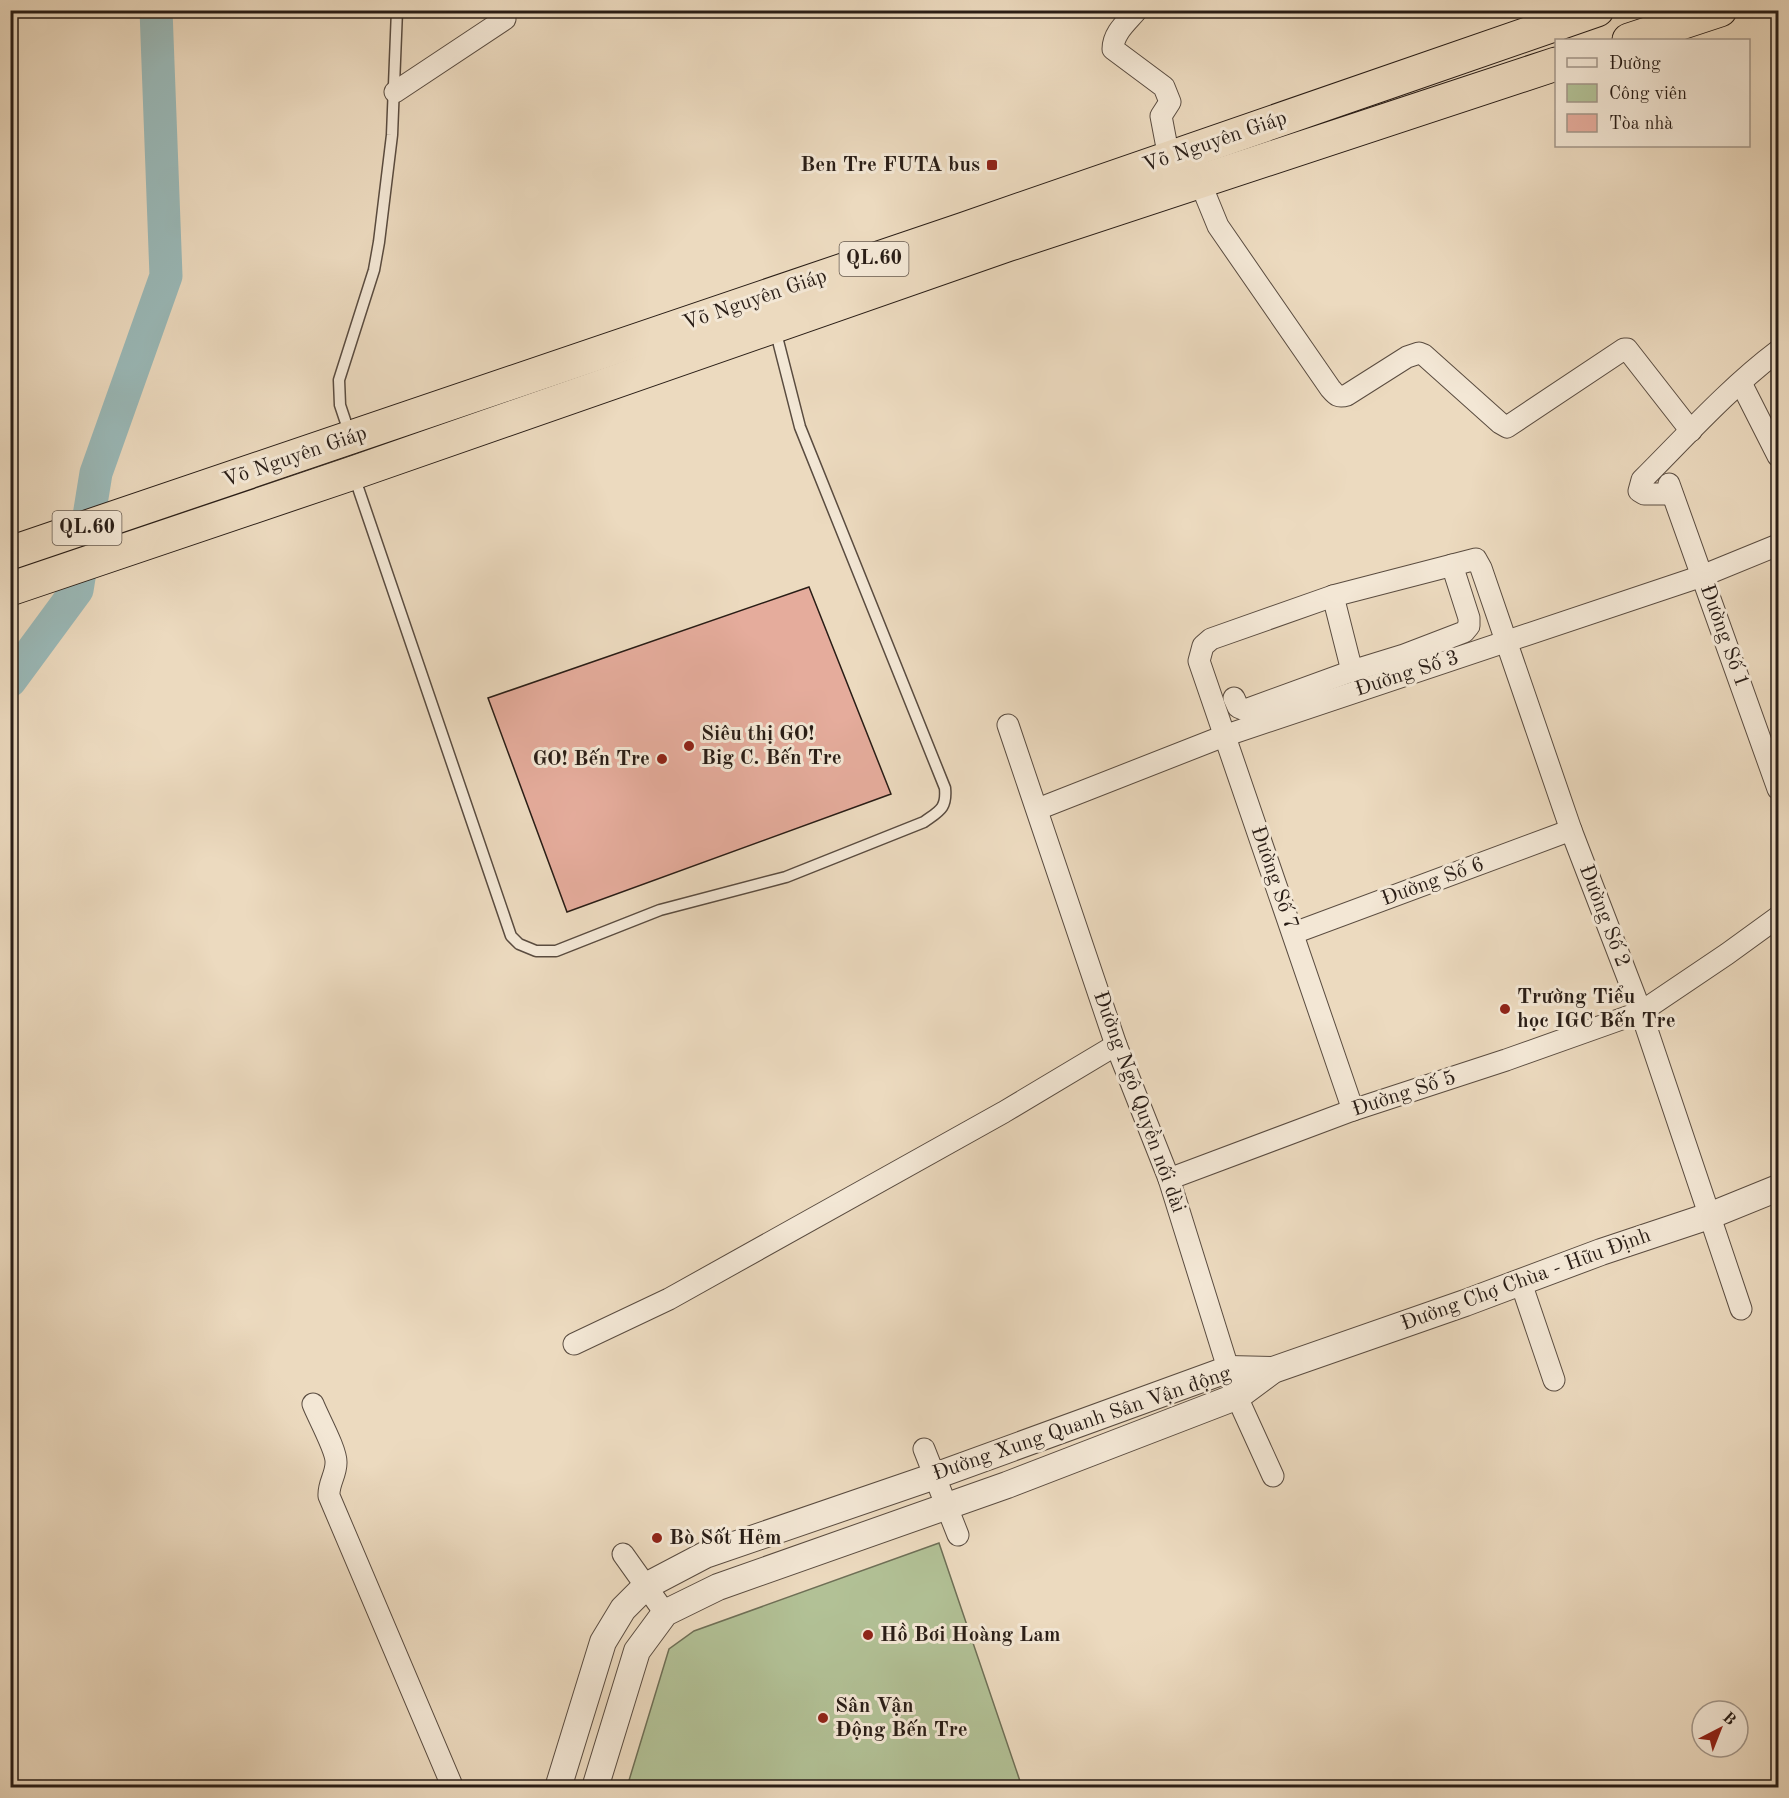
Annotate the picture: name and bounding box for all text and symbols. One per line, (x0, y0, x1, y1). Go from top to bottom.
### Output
legend (1555, 39, 1750, 147)
text: Đường (1609, 55, 1661, 73)
text: Công viên (1609, 85, 1687, 103)
street label: Võ Nguyên Giáp (1140, 107, 1290, 177)
text: Tòa nhà (1609, 115, 1673, 133)
place label: Ben Tre FUTA bus (800, 155, 980, 176)
marker: Ben Tre FUTA bus (985, 158, 999, 172)
road number: QL.60 (840, 242, 908, 276)
street label: Võ Nguyên Giáp (680, 265, 830, 335)
street label: Võ Nguyên Giáp (220, 422, 370, 492)
road number: QL.60 (52, 511, 122, 545)
street label: Đường Số 1 (1696, 581, 1753, 690)
street label: Đường Số 3 (1352, 646, 1462, 701)
place label: Siêu thị GO! Big C. Bến Tre (701, 724, 842, 769)
marker: Siêu thị GO! Big C. Bến Tre (682, 739, 696, 753)
place label: GO! Bến Tre (532, 748, 650, 770)
marker: GO! Bến Tre (655, 752, 669, 766)
street label: Đường Số 7 (1247, 823, 1302, 932)
street label: Đường Số 6 (1378, 853, 1487, 910)
street label: Đường Số 2 (1575, 862, 1634, 970)
place label: Trường Tiểu học IGC Bến Tre (1517, 985, 1676, 1032)
street label: Đường Ngô Quyền nối dài (1089, 988, 1191, 1216)
marker: Trường Tiểu học IGC Bến Tre (1498, 1002, 1512, 1016)
street label: Đường Số 5 (1349, 1066, 1459, 1121)
street label: Đường Chợ Chùa - Hữu Định (1398, 1225, 1654, 1335)
street label: Đường Xung Quanh Sân Vận động (930, 1363, 1235, 1485)
place label: Bò Sốt Hẻm (669, 1527, 782, 1549)
marker: Bò Sốt Hẻm (650, 1531, 664, 1545)
place label: Hồ Bơi Hoàng Lam (880, 1622, 1061, 1646)
marker: Hồ Bơi Hoàng Lam (861, 1628, 875, 1642)
place label: Sân Vận Động Bến Tre (835, 1696, 968, 1741)
north arrow (1690, 1699, 1750, 1759)
text: B (1719, 1710, 1738, 1729)
marker: Sân Vận Động Bến Tre (816, 1711, 830, 1725)

